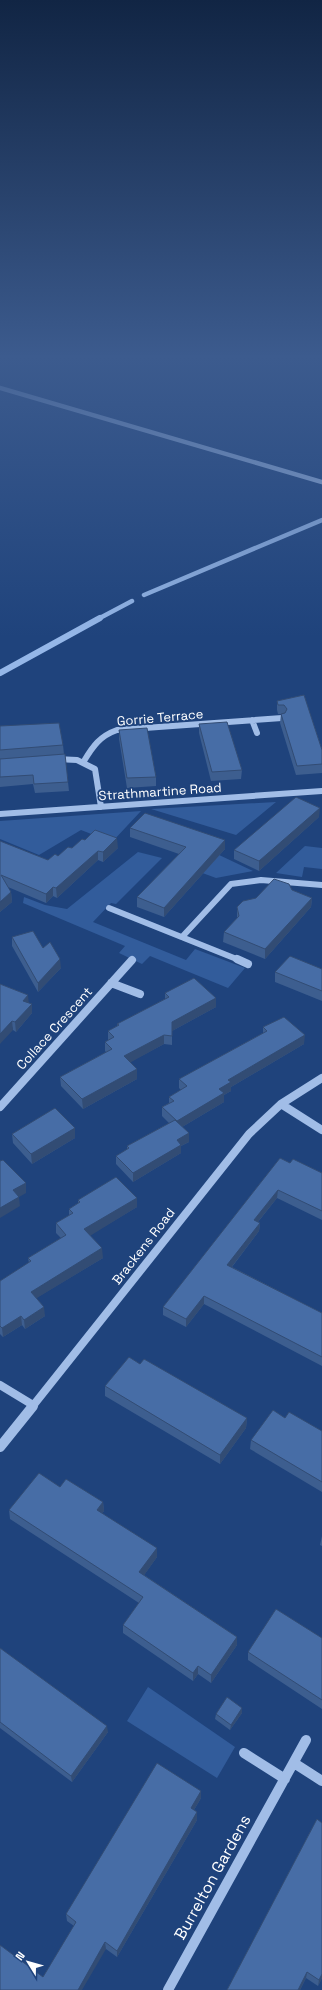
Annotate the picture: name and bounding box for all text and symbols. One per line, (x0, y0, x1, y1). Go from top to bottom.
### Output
street label: Gorrie Terrace (116, 705, 204, 730)
street label: Strathmartine Road (98, 779, 222, 804)
street label: Collace Crescent (13, 983, 96, 1073)
street label: Brackens Road (108, 1205, 179, 1288)
street label: Burrelton Gardens (169, 1811, 256, 1944)
north arrow (8, 1942, 48, 1982)
text: N (12, 1949, 28, 1963)

